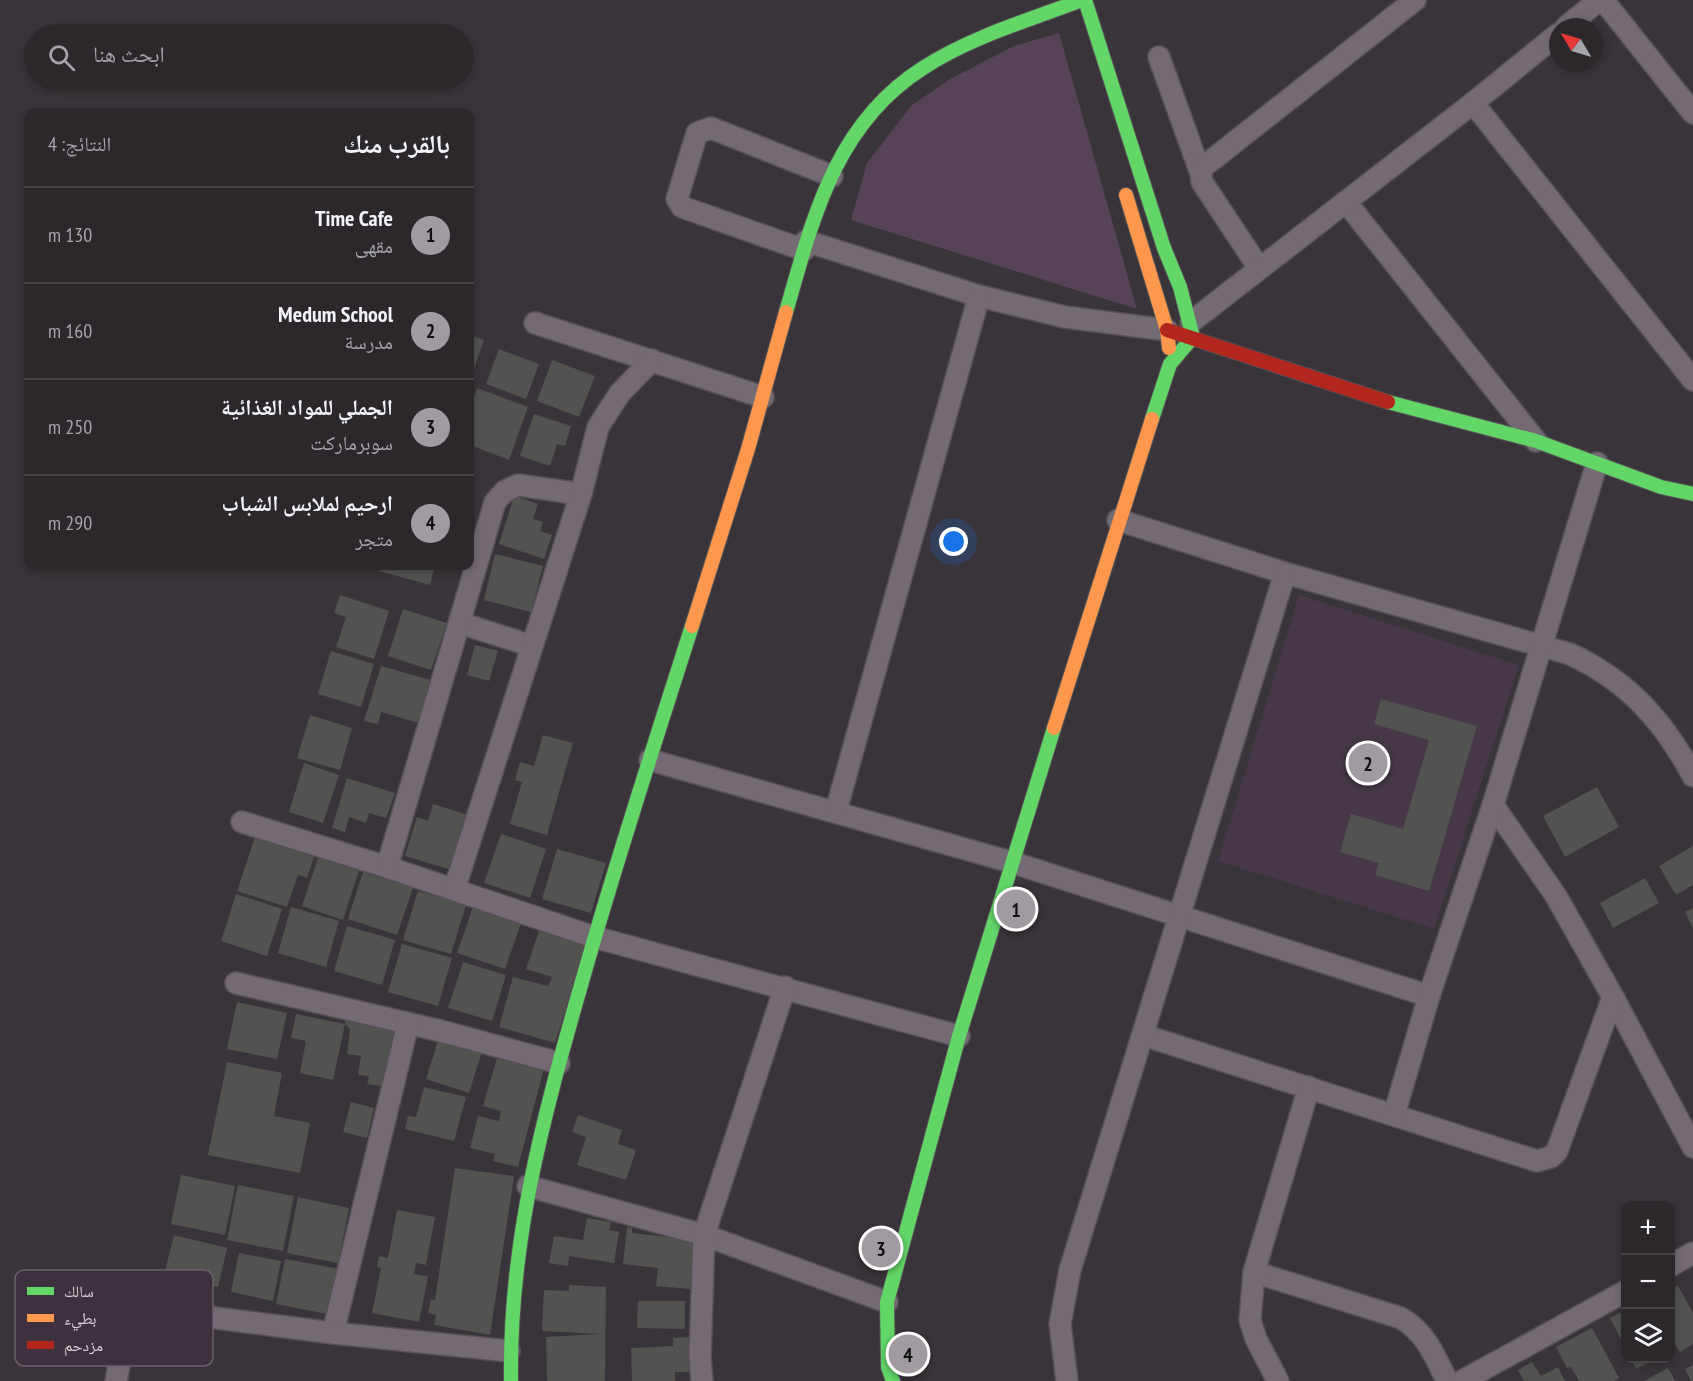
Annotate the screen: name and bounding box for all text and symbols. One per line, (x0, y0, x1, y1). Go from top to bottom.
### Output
north arrow (1549, 18, 1603, 72)
search box (24, 24, 474, 90)
text: ابحث هنا (93, 40, 165, 68)
icon: search (45, 41, 78, 74)
text: بالقرب منك (343, 127, 450, 160)
text: النتائج: 4 (48, 131, 111, 157)
text: Time Cafe (315, 204, 393, 232)
text: 130 m (48, 222, 92, 248)
text: 1 (426, 222, 435, 248)
text: مقهى (355, 233, 393, 259)
text: Medum School (278, 300, 393, 328)
text: 160 m (48, 318, 92, 344)
text: 2 (426, 318, 435, 344)
text: مدرسة (344, 329, 393, 355)
text: الجملي للمواد الغذائية (221, 393, 393, 421)
text: 250 m (48, 414, 92, 440)
text: 3 (426, 414, 435, 440)
text: سوبرماركت (310, 430, 393, 456)
text: ارحيم لملابس الشباب (222, 489, 393, 517)
text: 290 m (48, 510, 92, 536)
text: 4 (426, 510, 435, 536)
text: متجر (355, 526, 393, 552)
your location (939, 527, 968, 556)
pin: 2 (1348, 740, 1388, 786)
pin: 1 (996, 886, 1036, 932)
map controls (1621, 1201, 1675, 1363)
button: + (1621, 1201, 1675, 1255)
pin: 3 (862, 1226, 900, 1270)
button: − (1621, 1255, 1675, 1309)
legend (15, 1270, 213, 1366)
text: سالك (64, 1281, 94, 1301)
text: بطيء (64, 1308, 96, 1331)
button: layers (1621, 1309, 1675, 1363)
pin: 4 (888, 1332, 928, 1376)
text: مزدحم (64, 1335, 103, 1356)

